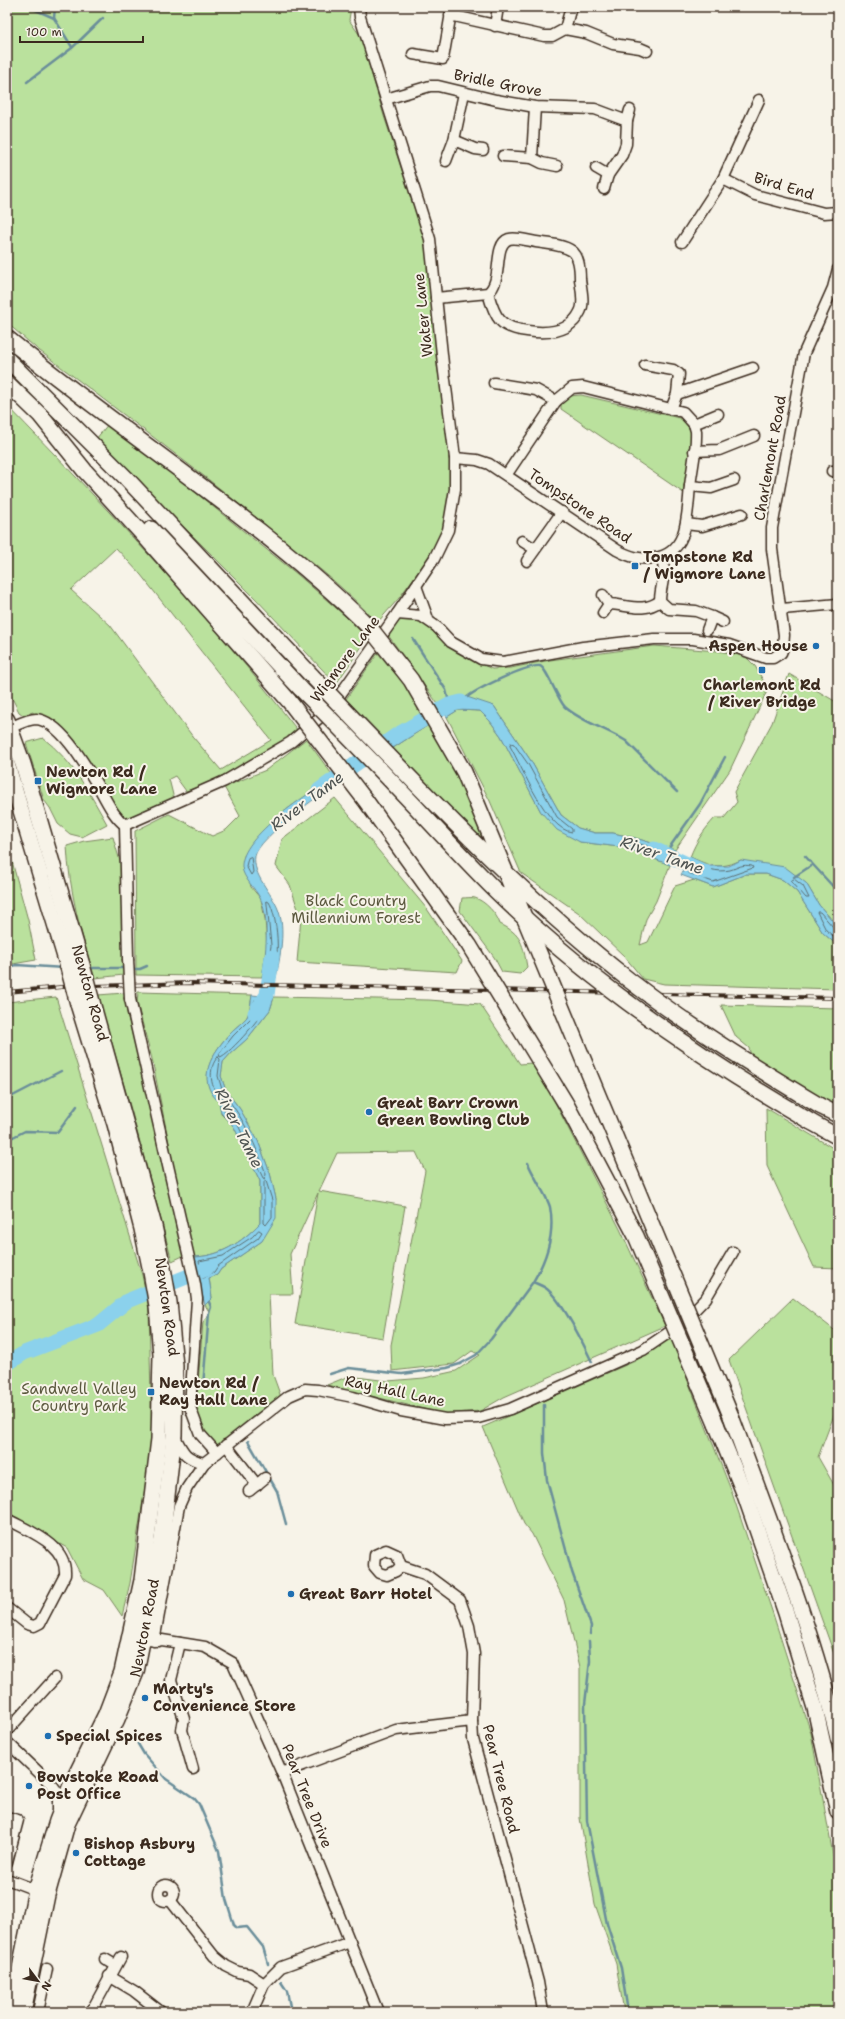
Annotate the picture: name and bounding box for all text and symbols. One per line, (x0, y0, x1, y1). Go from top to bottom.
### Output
scale bar (20, 18, 143, 44)
text: 100 m (26, 24, 62, 40)
street label: Bridle Grove (452, 65, 544, 101)
street label: Bird End (752, 167, 817, 205)
street label: Water Lane (409, 272, 437, 358)
street label: Charlemont Road (749, 393, 791, 522)
street label: Tompstone Road (524, 464, 636, 548)
place label: Tompstone Rd / Wigmore Lane (643, 547, 766, 584)
marker: Tompstone Rd / Wigmore Lane (630, 561, 640, 571)
street label: Wigmore Lane (306, 611, 384, 707)
place label: Aspen House (708, 636, 808, 656)
marker: Aspen House (811, 641, 821, 651)
marker: Charlemont Rd / River Bridge (757, 665, 767, 675)
place label: Charlemont Rd / River Bridge (703, 675, 821, 712)
place label: Newton Rd / Wigmore Lane (46, 762, 157, 799)
water label: River Tame (266, 766, 348, 836)
marker: Newton Rd / Wigmore Lane (33, 776, 43, 786)
water label: River Tame (618, 831, 706, 879)
park label: Black Country Millennium Forest (291, 891, 421, 928)
street label: Newton Road (67, 942, 113, 1044)
water label: River Tame (210, 1085, 268, 1171)
place label: Great Barr Crown Green Bowling Club (377, 1093, 530, 1130)
marker: Great Barr Crown Green Bowling Club (364, 1107, 374, 1117)
street label: Newton Road (150, 1256, 184, 1358)
street label: Ray Hall Lane (343, 1371, 447, 1411)
place label: Newton Rd / Ray Hall Lane (159, 1373, 268, 1410)
park label: Sandwell Valley Country Park (21, 1379, 137, 1416)
marker: Newton Rd / Ray Hall Lane (146, 1387, 156, 1397)
street label: Newton Road (125, 1577, 164, 1679)
place label: Great Barr Hotel (299, 1584, 432, 1604)
marker: Great Barr Hotel (286, 1589, 296, 1599)
place label: Marty's Convenience Store (153, 1679, 296, 1716)
marker: Marty's Convenience Store (140, 1693, 150, 1703)
street label: Pear Tree Road (478, 1722, 524, 1836)
place label: Special Spices (56, 1726, 162, 1746)
marker: Special Spices (43, 1731, 53, 1741)
street label: Pear Tree Drive (277, 1741, 337, 1851)
place label: Bowstoke Road Post Office (37, 1767, 159, 1804)
marker: Bowstoke Road Post Office (24, 1781, 34, 1791)
place label: Bishop Asbury Cottage (84, 1834, 195, 1871)
marker: Bishop Asbury Cottage (71, 1848, 81, 1858)
north arrow (18, 1961, 58, 2001)
text: N (37, 1978, 55, 1994)

